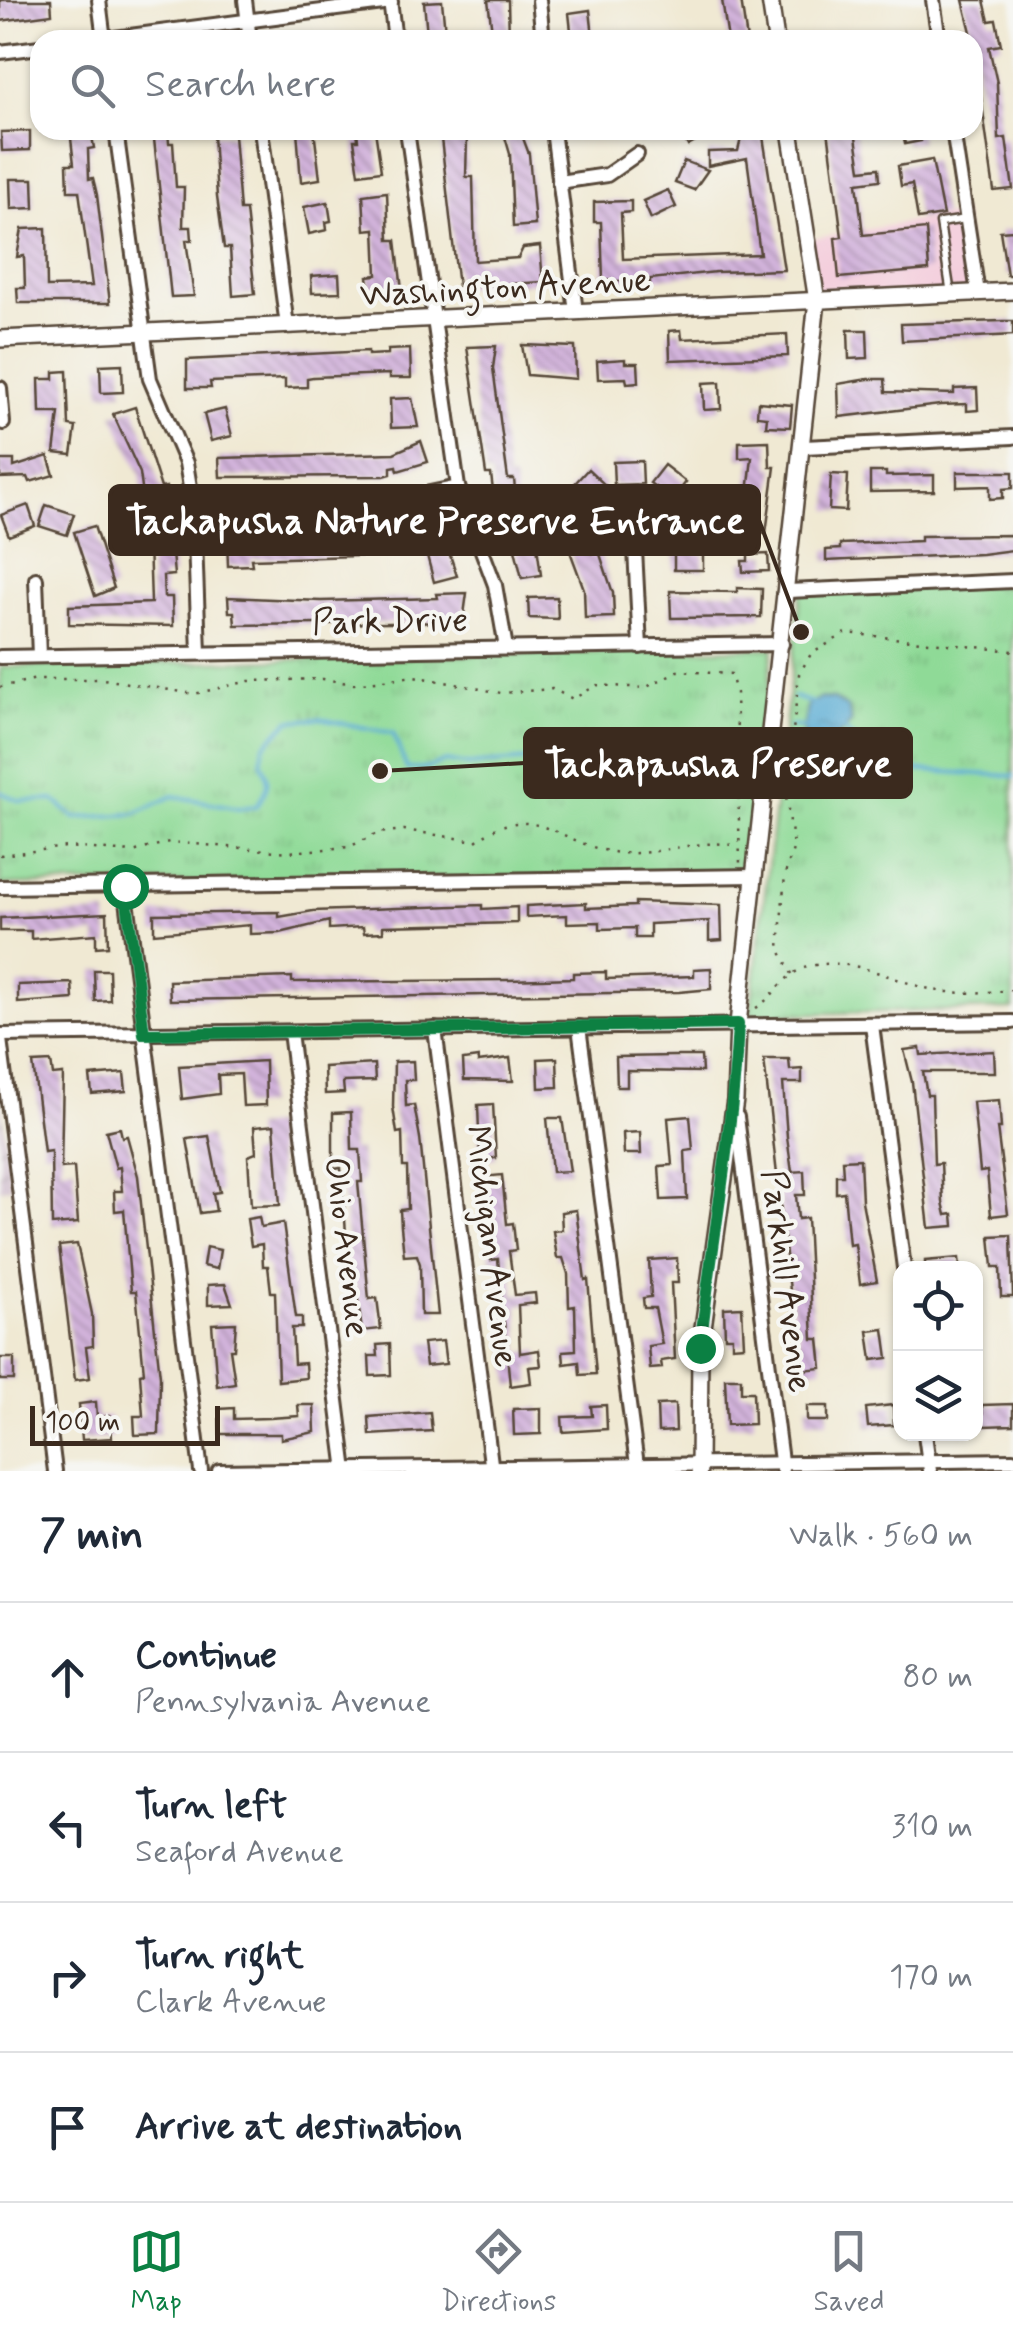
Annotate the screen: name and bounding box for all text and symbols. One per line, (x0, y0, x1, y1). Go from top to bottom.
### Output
search box (30, 30, 983, 140)
icon: search (65, 58, 120, 113)
text: Search here (145, 61, 336, 110)
street label: Washington Avenue (359, 257, 652, 323)
callout: Tackapusha Nature Preserve Entrance (110, 486, 759, 554)
text: Tackapusha Nature Preserve Entrance (125, 498, 745, 547)
street label: Park Drive (312, 598, 468, 646)
callout: Tackapausha Preserve (525, 729, 911, 797)
text: Tackapausha Preserve (544, 741, 892, 790)
route start (103, 864, 149, 910)
street label: Michigan Avenue (453, 1123, 529, 1370)
street label: Ohio Avenue (312, 1154, 380, 1340)
street label: Parkhill Avenue (750, 1167, 822, 1395)
map controls (893, 1261, 983, 1441)
button: locate (893, 1261, 983, 1351)
route end (678, 1326, 724, 1372)
button: layers (893, 1351, 983, 1441)
scale bar (30, 1401, 220, 1446)
text: 100 m (45, 1405, 120, 1442)
text: 7 min (40, 1509, 143, 1564)
text: Walk · 560 m (789, 1515, 973, 1557)
text: Continue (135, 1632, 277, 1681)
icon: ahead (40, 1650, 95, 1705)
text: 80 m (903, 1656, 973, 1698)
text: Pennsylvania Avenue (135, 1681, 431, 1723)
text: Turn left (135, 1782, 287, 1831)
icon: left (40, 1800, 95, 1855)
text: 310 m (891, 1806, 973, 1848)
text: Seaford Avenue (135, 1831, 344, 1873)
text: Turn right (135, 1932, 304, 1981)
icon: right (40, 1950, 95, 2005)
text: 170 m (889, 1956, 973, 1998)
text: Clark Avenue (135, 1981, 327, 2023)
icon: arrive (40, 2100, 95, 2155)
text: Arrive at destination (135, 2103, 462, 2152)
tab: Map (129, 2224, 184, 2321)
tab: Directions (441, 2224, 556, 2321)
tab: Saved (814, 2224, 884, 2321)

